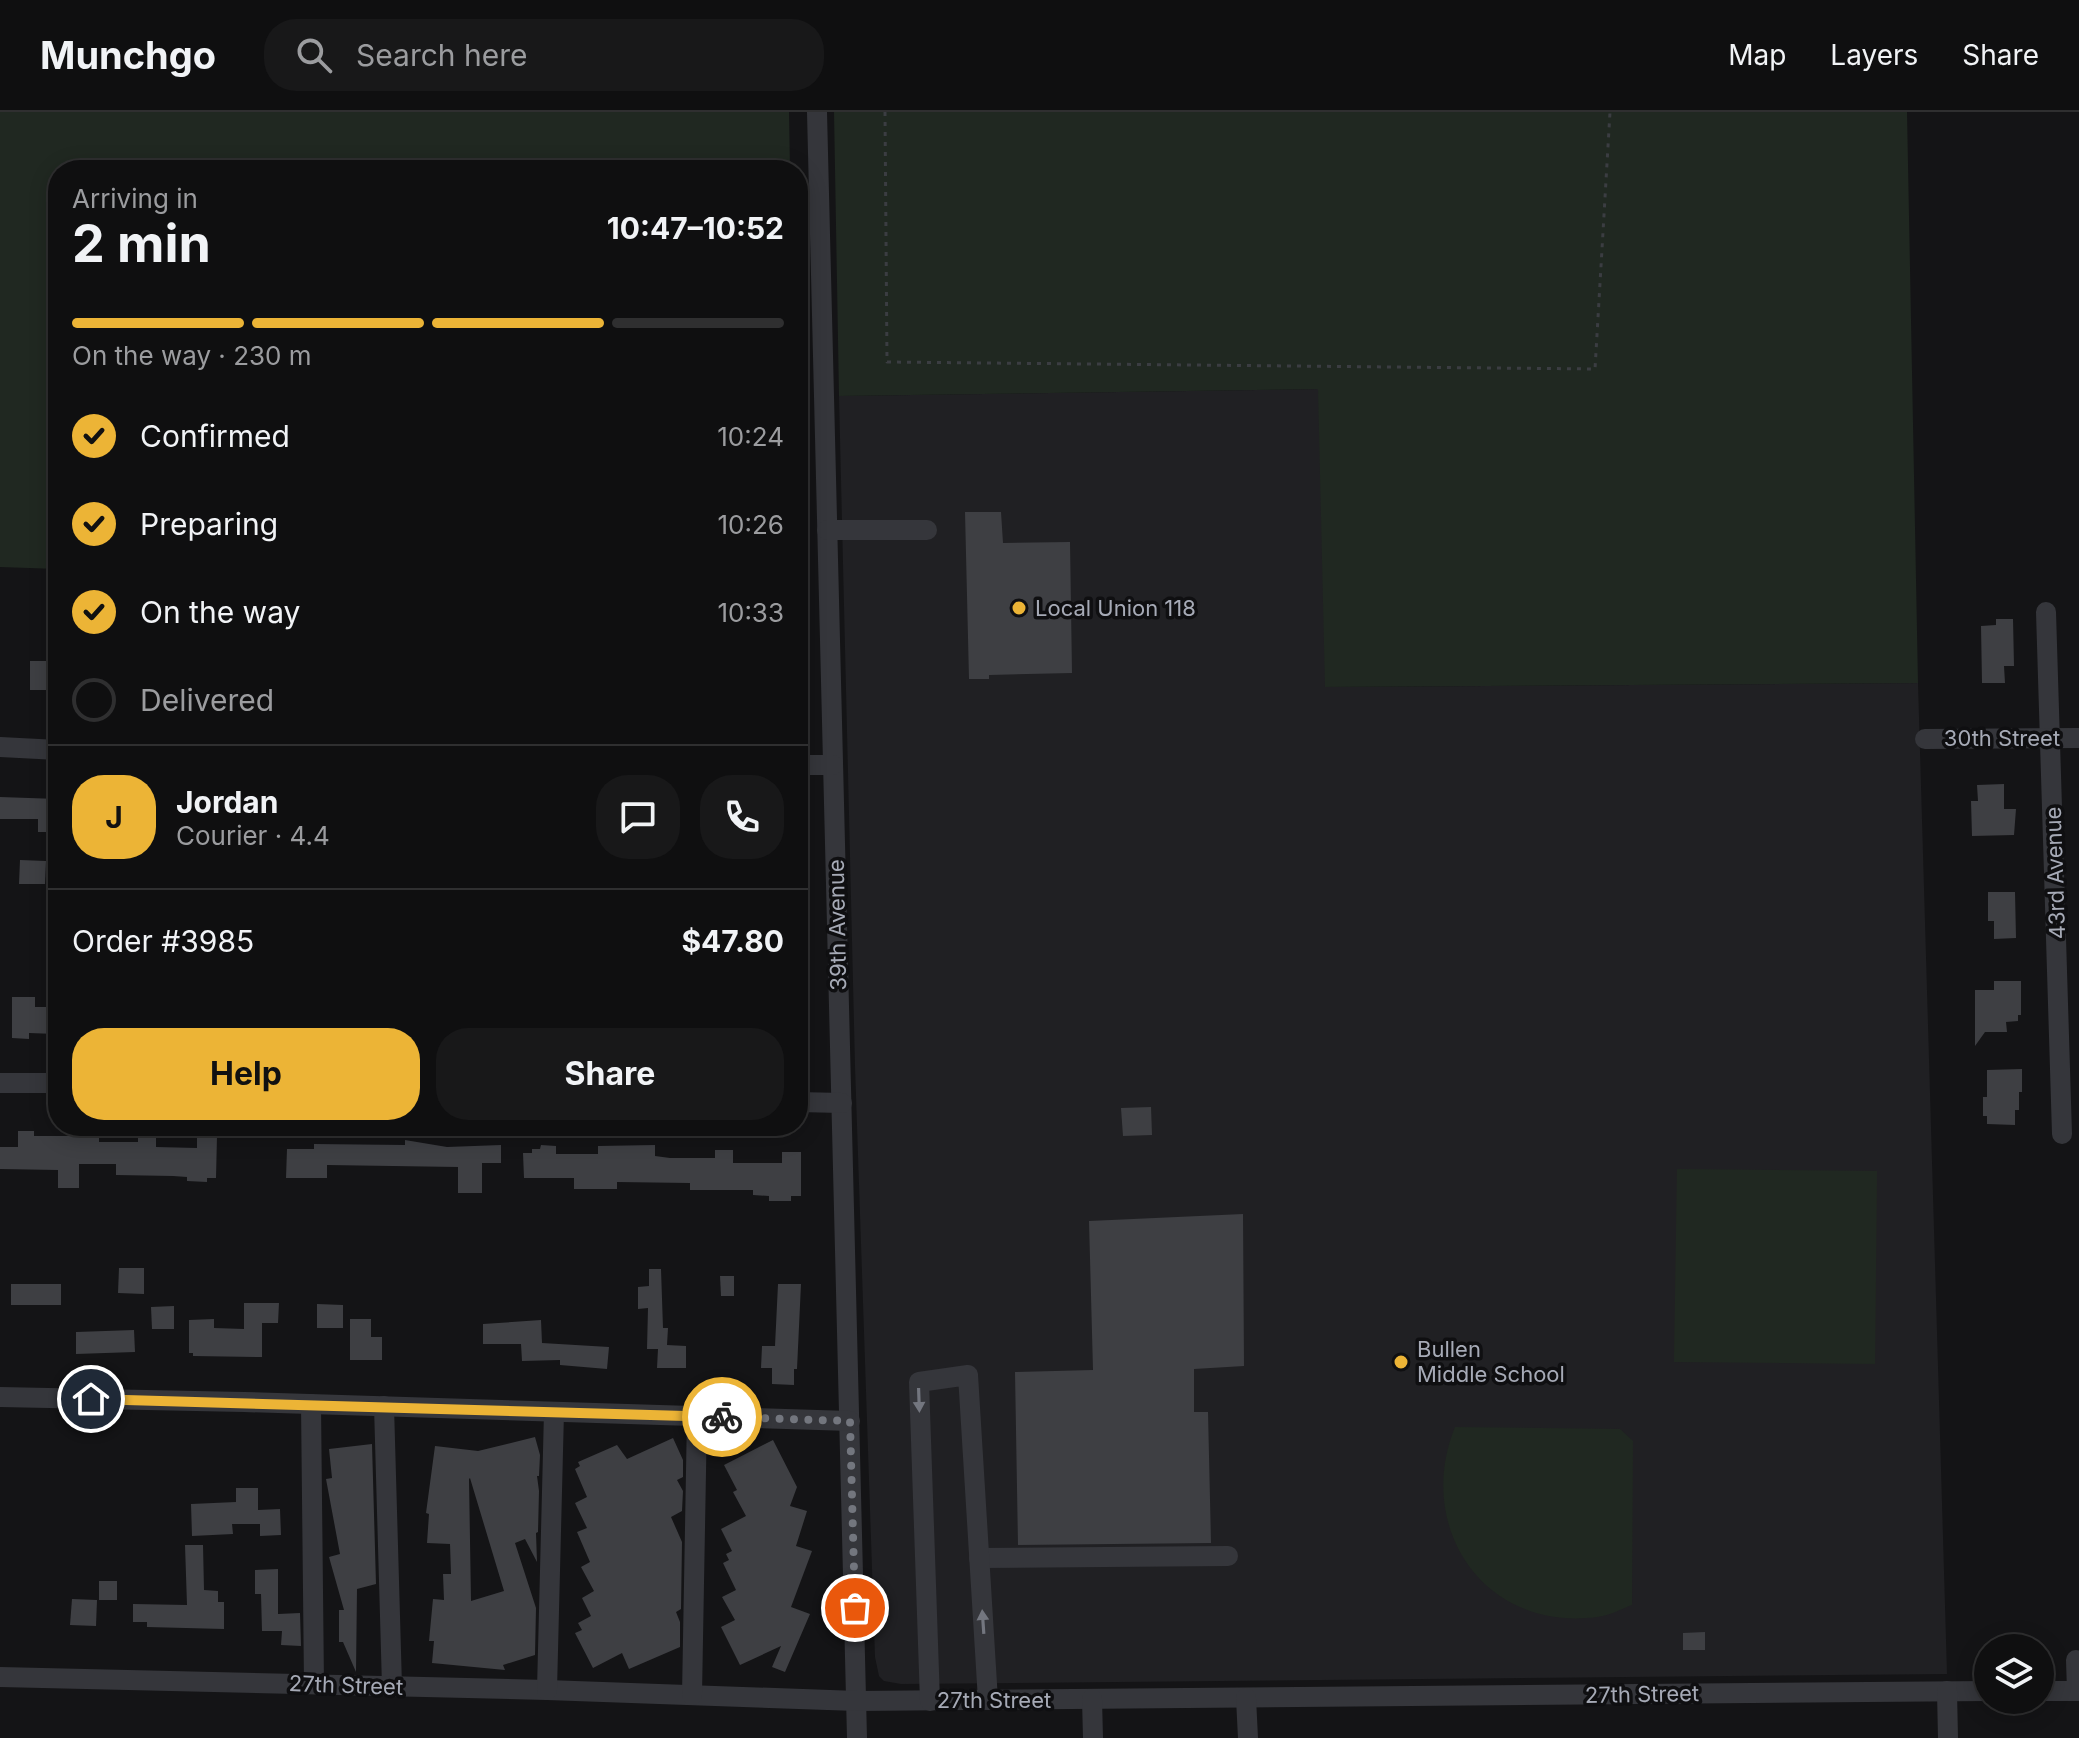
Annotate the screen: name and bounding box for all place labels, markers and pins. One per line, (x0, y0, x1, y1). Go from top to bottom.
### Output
place label: Local Union 118 (1035, 595, 1196, 621)
marker: Local Union 118 (1010, 599, 1028, 617)
place label: Bullen Middle School (1417, 1336, 1565, 1387)
marker: Bullen Middle School (1392, 1353, 1410, 1371)
pin (57, 1365, 125, 1433)
pin (821, 1574, 889, 1642)

